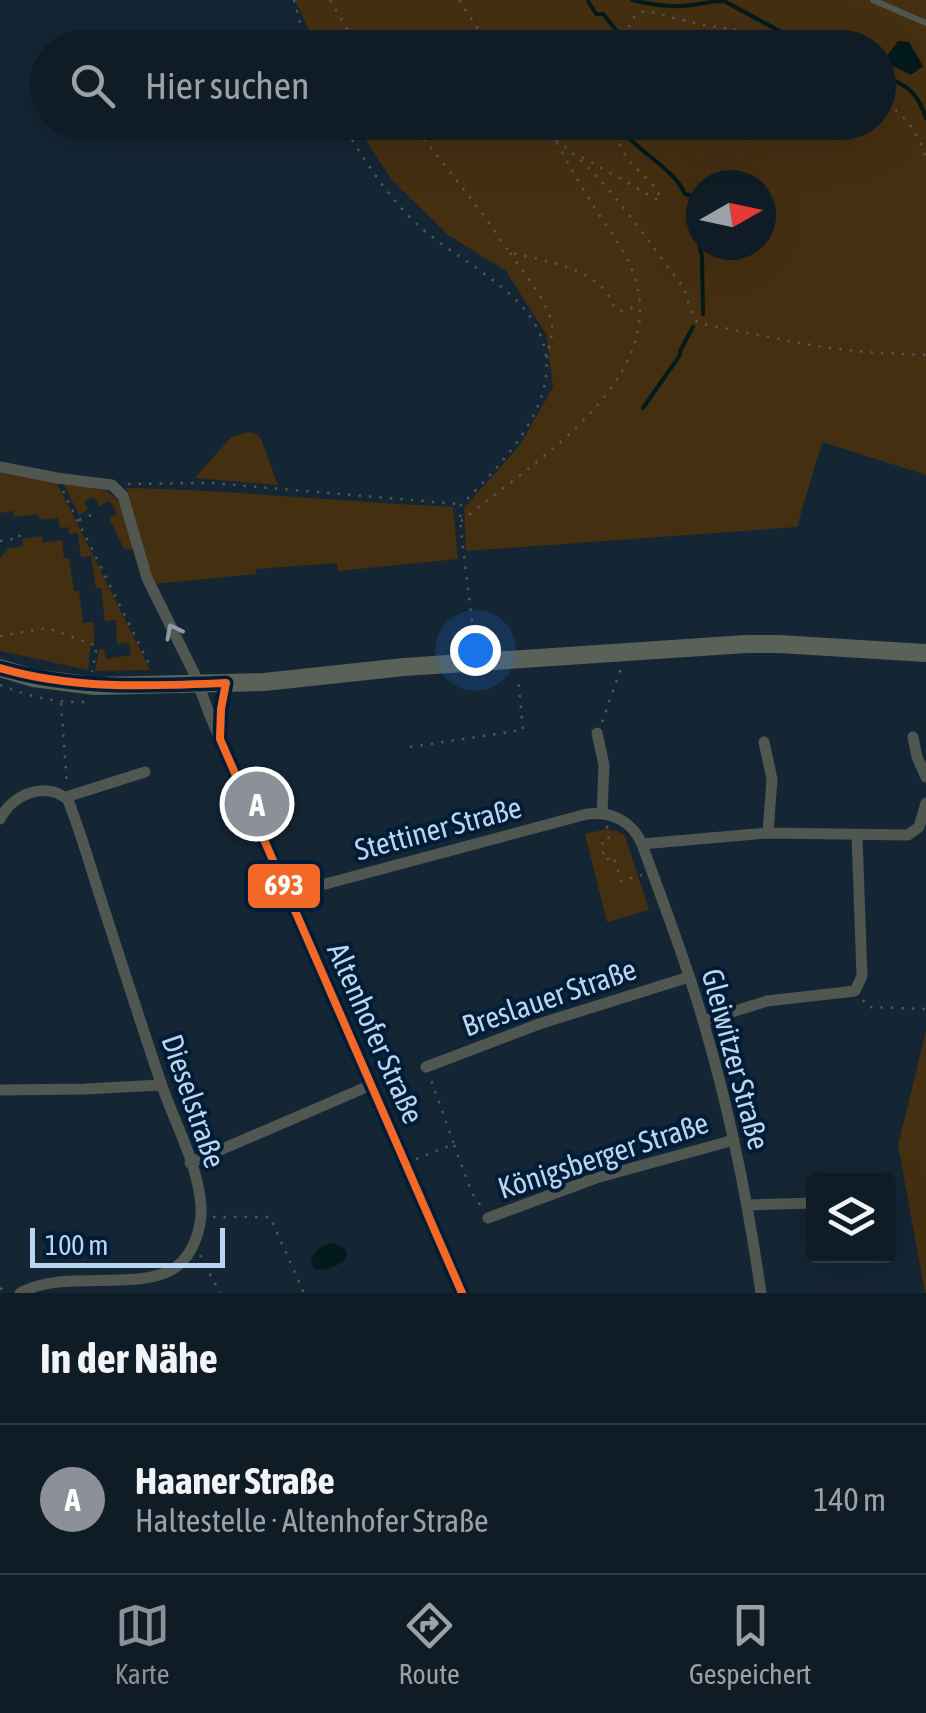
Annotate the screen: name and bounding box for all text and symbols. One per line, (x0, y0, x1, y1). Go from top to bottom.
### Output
search box (30, 30, 896, 140)
icon: search (65, 58, 120, 113)
text: Hier suchen (145, 64, 309, 107)
north arrow (686, 170, 776, 260)
one-way arrow (165, 623, 185, 641)
your location (450, 625, 501, 676)
pin: A (224, 766, 290, 842)
street label: Stettiner Straße (351, 789, 525, 867)
line badge: 693 (246, 862, 322, 910)
text: 693 (264, 869, 304, 901)
street label: Altenhofer Straße (321, 938, 431, 1128)
street label: Breslauer Straße (458, 951, 640, 1043)
street label: Gleiwitzer Straße (696, 965, 776, 1153)
street label: Dieselstraße (155, 1030, 233, 1172)
street label: Königsberger Straße (494, 1105, 712, 1205)
map controls (806, 1173, 896, 1263)
button: layers (806, 1173, 896, 1263)
scale bar (30, 1223, 225, 1268)
text: 100 m (45, 1229, 108, 1261)
text: In der Nähe (40, 1334, 218, 1382)
text: Haaner Straße (135, 1459, 335, 1502)
text: A (65, 1481, 80, 1518)
text: 140 m (813, 1481, 886, 1518)
text: Haltestelle · Altenhofer Straße (135, 1502, 489, 1539)
tab: Karte (115, 1598, 170, 1690)
tab: Route (399, 1598, 460, 1690)
tab: Gespeichert (689, 1598, 811, 1690)

